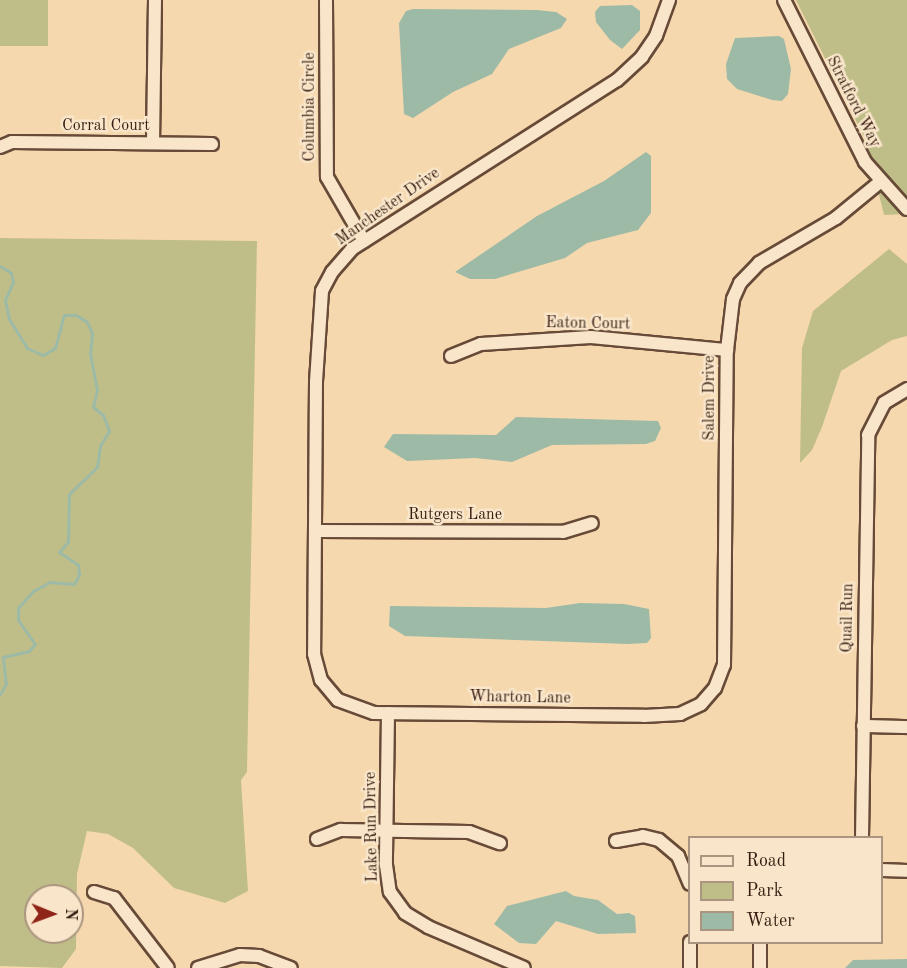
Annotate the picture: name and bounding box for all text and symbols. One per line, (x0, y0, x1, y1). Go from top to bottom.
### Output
street label: Columbia Circle (300, 52, 320, 162)
street label: Stratford Way (822, 53, 884, 151)
street label: Corral Court (62, 116, 150, 136)
street label: Manchester Drive (332, 164, 444, 250)
street label: Eaton Court (545, 314, 631, 334)
street label: Salem Drive (700, 355, 720, 441)
street label: Rutgers Lane (408, 505, 502, 525)
street label: Quail Run (838, 583, 858, 653)
street label: Wharton Lane (469, 688, 571, 708)
street label: Lake Run Drive (361, 772, 383, 882)
legend (688, 836, 883, 944)
text: Road (746, 852, 786, 870)
text: Park (746, 882, 783, 900)
north arrow (24, 884, 84, 944)
text: N (62, 908, 78, 921)
text: Water (746, 912, 795, 930)

